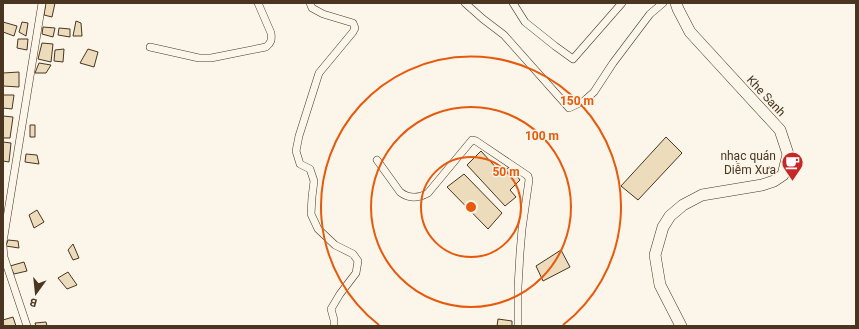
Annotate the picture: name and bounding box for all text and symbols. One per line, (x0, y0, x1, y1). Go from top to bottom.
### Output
street label: Khe Sanh (744, 73, 788, 119)
text: 150 m (560, 94, 594, 108)
text: 100 m (525, 129, 559, 143)
place label: nhạc quán Diễm Xưa (720, 149, 776, 177)
cafe icon: nhạc quán Diễm Xưa (779, 150, 805, 183)
text: 50 m (492, 165, 520, 179)
centre of rings (464, 200, 478, 214)
north arrow (16, 273, 56, 313)
text: B (28, 295, 39, 309)

